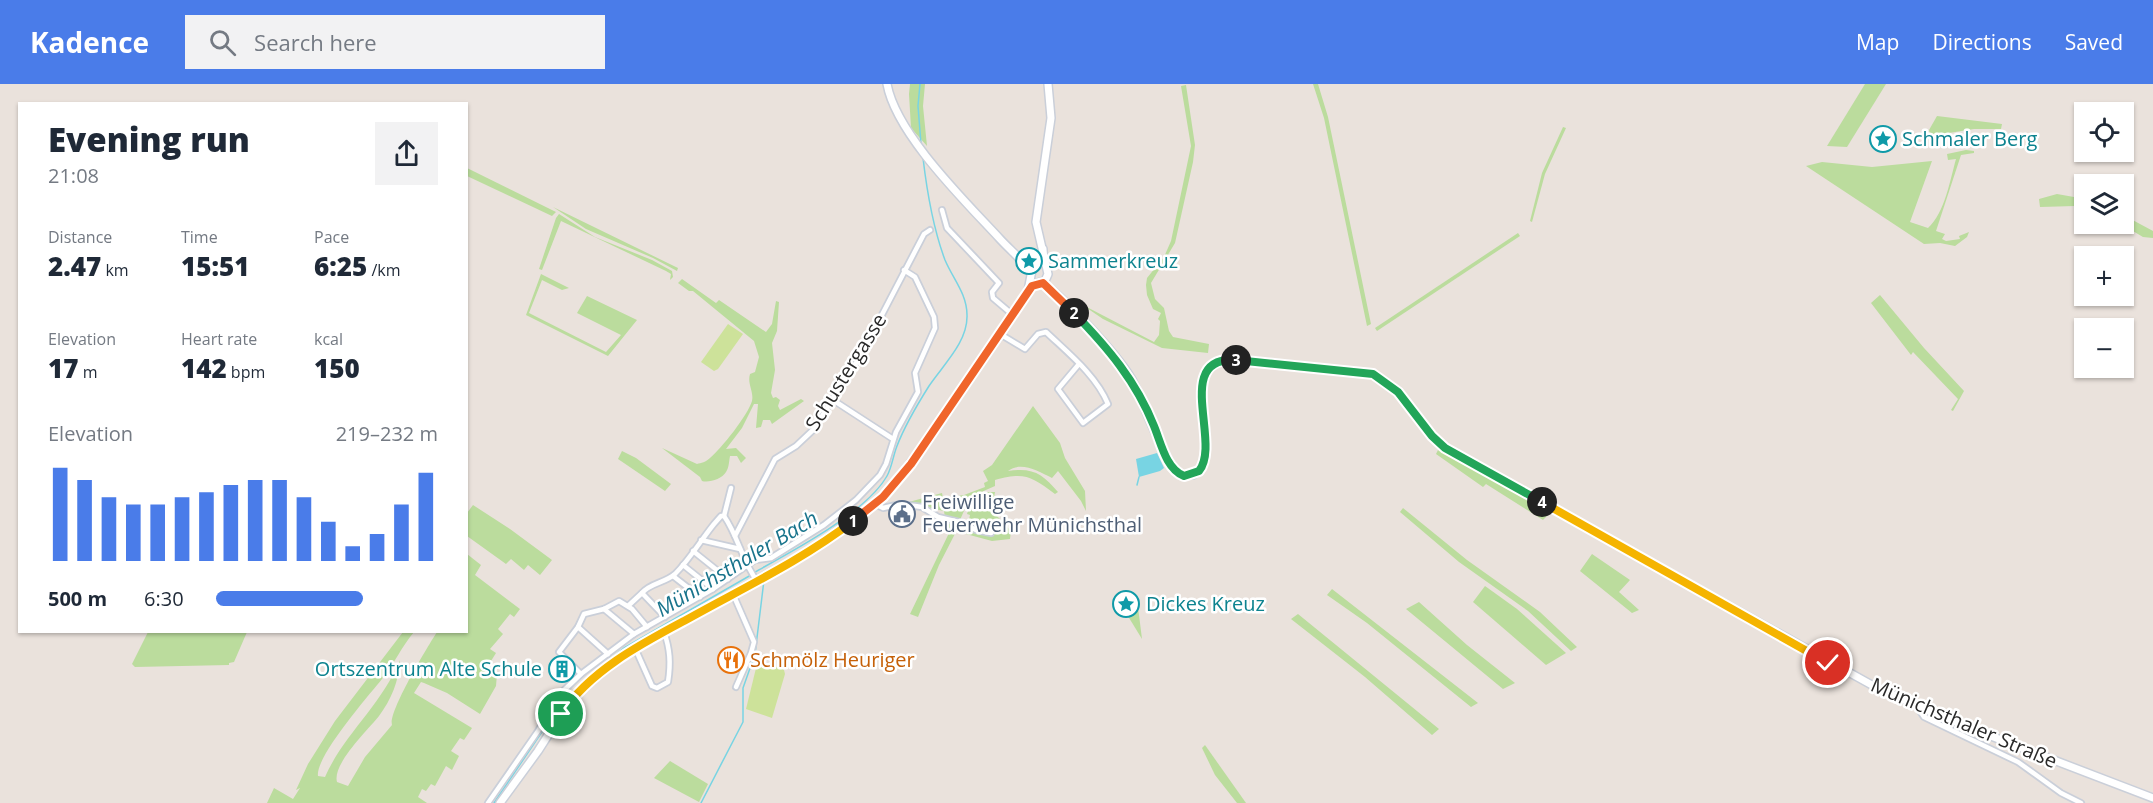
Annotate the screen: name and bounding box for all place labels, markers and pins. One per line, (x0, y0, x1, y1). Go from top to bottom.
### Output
place icon: Schmaler Berg (1868, 124, 1898, 154)
place label: Schmaler Berg (1902, 125, 2037, 152)
place icon: Sammerkreuz (1014, 246, 1044, 276)
place label: Sammerkreuz (1048, 247, 1178, 274)
pin: 2 (1059, 298, 1089, 328)
pin: 3 (1221, 345, 1251, 375)
pin: 4 (1527, 487, 1557, 517)
place label: Freiwillige Feuerwehr Münichsthal (922, 488, 1142, 538)
public building icon: Freiwillige Feuerwehr Münichsthal (887, 499, 917, 529)
pin: 1 (838, 506, 868, 536)
place icon: Dickes Kreuz (1111, 589, 1141, 619)
place label: Dickes Kreuz (1146, 590, 1265, 617)
pin (1802, 637, 1853, 688)
restaurant icon: Schmölz Heuriger (716, 645, 746, 675)
place label: Schmölz Heuriger (750, 646, 915, 673)
building icon: Ortszentrum Alte Schule (547, 654, 577, 684)
place label: Ortszentrum Alte Schule (315, 655, 542, 682)
pin (535, 688, 586, 739)

